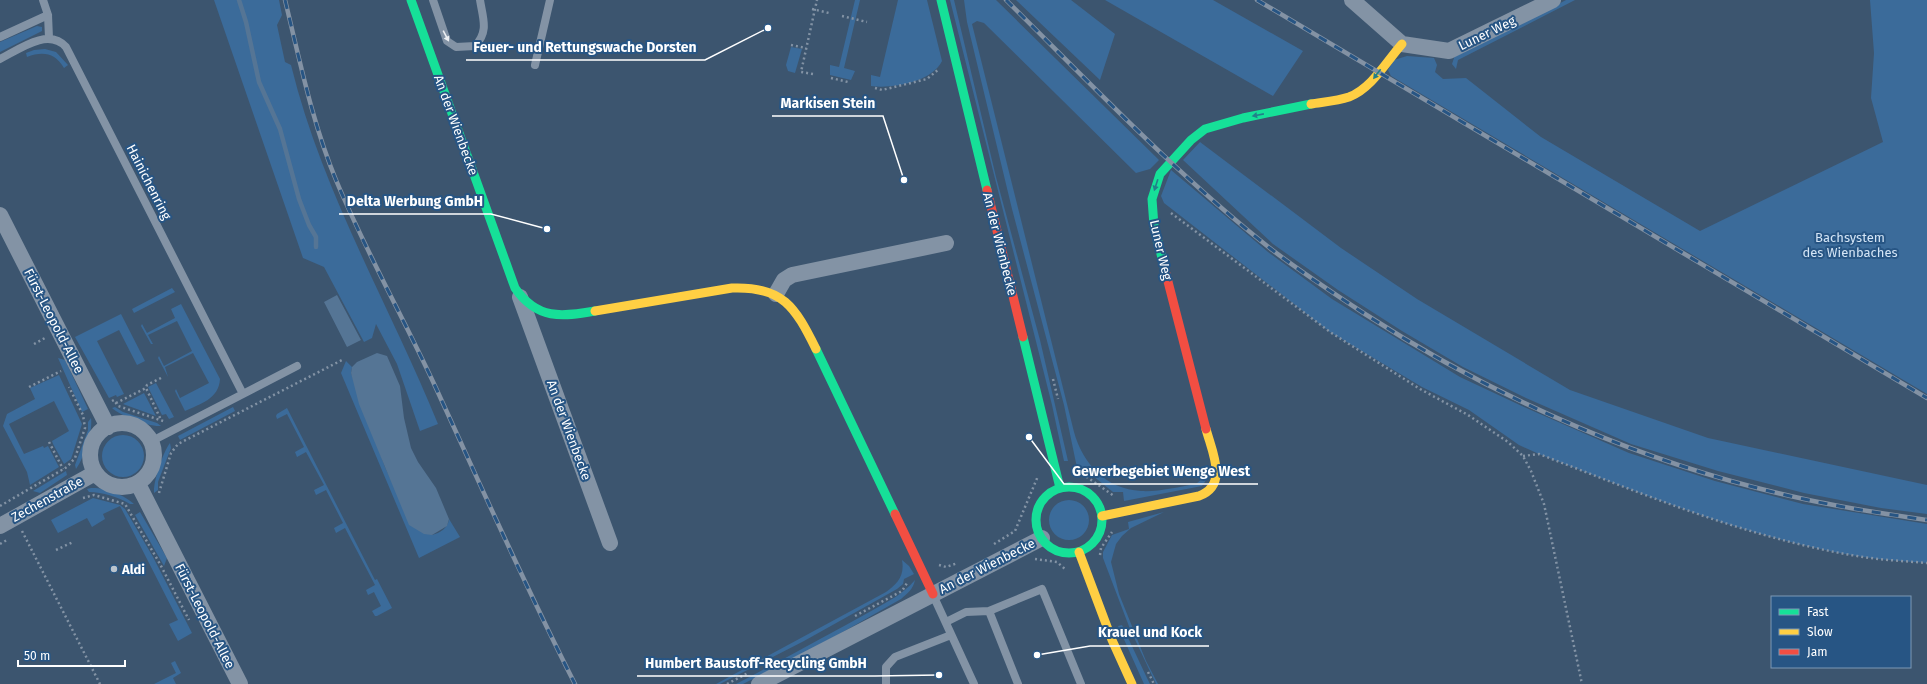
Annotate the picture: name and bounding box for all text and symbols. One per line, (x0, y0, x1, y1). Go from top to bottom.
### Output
street label: Luner Weg (1456, 13, 1518, 53)
one-way arrow (443, 30, 449, 42)
callout: Feuer- und Rettungswache Dorsten (466, 34, 705, 60)
text: Feuer- und Rettungswache Dorsten (473, 39, 697, 56)
one-way arrow (1373, 68, 1382, 79)
street label: An der Wienbecke (431, 73, 481, 177)
callout: Markisen Stein (772, 90, 883, 116)
text: Markisen Stein (781, 95, 875, 112)
one-way arrow (1252, 112, 1264, 118)
street label: Hainichenring (124, 142, 175, 222)
one-way arrow (1153, 179, 1159, 191)
callout: Delta Werbung GmbH (339, 188, 491, 214)
street label: An der Wienbecke (980, 191, 1020, 297)
text: Delta Werbung GmbH (347, 193, 483, 210)
street label: Luner Weg (1147, 218, 1175, 282)
park label: Bachsystem des Wienbaches (1802, 230, 1898, 260)
street label: Fürst-Leopold-Allee (21, 266, 87, 376)
street label: An der Wienbecke (544, 378, 594, 482)
callout: Gewerbegebiet Wenge West (1064, 458, 1258, 484)
text: Gewerbegebiet Wenge West (1072, 463, 1251, 480)
street label: Zechenstraße (9, 473, 85, 525)
street label: An der Wienbecke (937, 535, 1037, 597)
street label: Fürst-Leopold-Allee (172, 561, 238, 671)
place label: Aldi (121, 562, 145, 577)
marker: Aldi (109, 564, 119, 574)
legend (1771, 596, 1911, 668)
text: Fast (1807, 605, 1829, 619)
callout: Krauel und Kock (1090, 620, 1209, 646)
text: Krauel und Kock (1098, 624, 1202, 641)
text: Slow (1807, 625, 1833, 639)
scale bar (18, 642, 125, 668)
text: Jam (1807, 645, 1827, 659)
text: 50 m (24, 649, 50, 663)
callout: Humbert Baustoff-Recycling GmbH (637, 650, 875, 676)
text: Humbert Baustoff-Recycling GmbH (645, 655, 867, 672)

